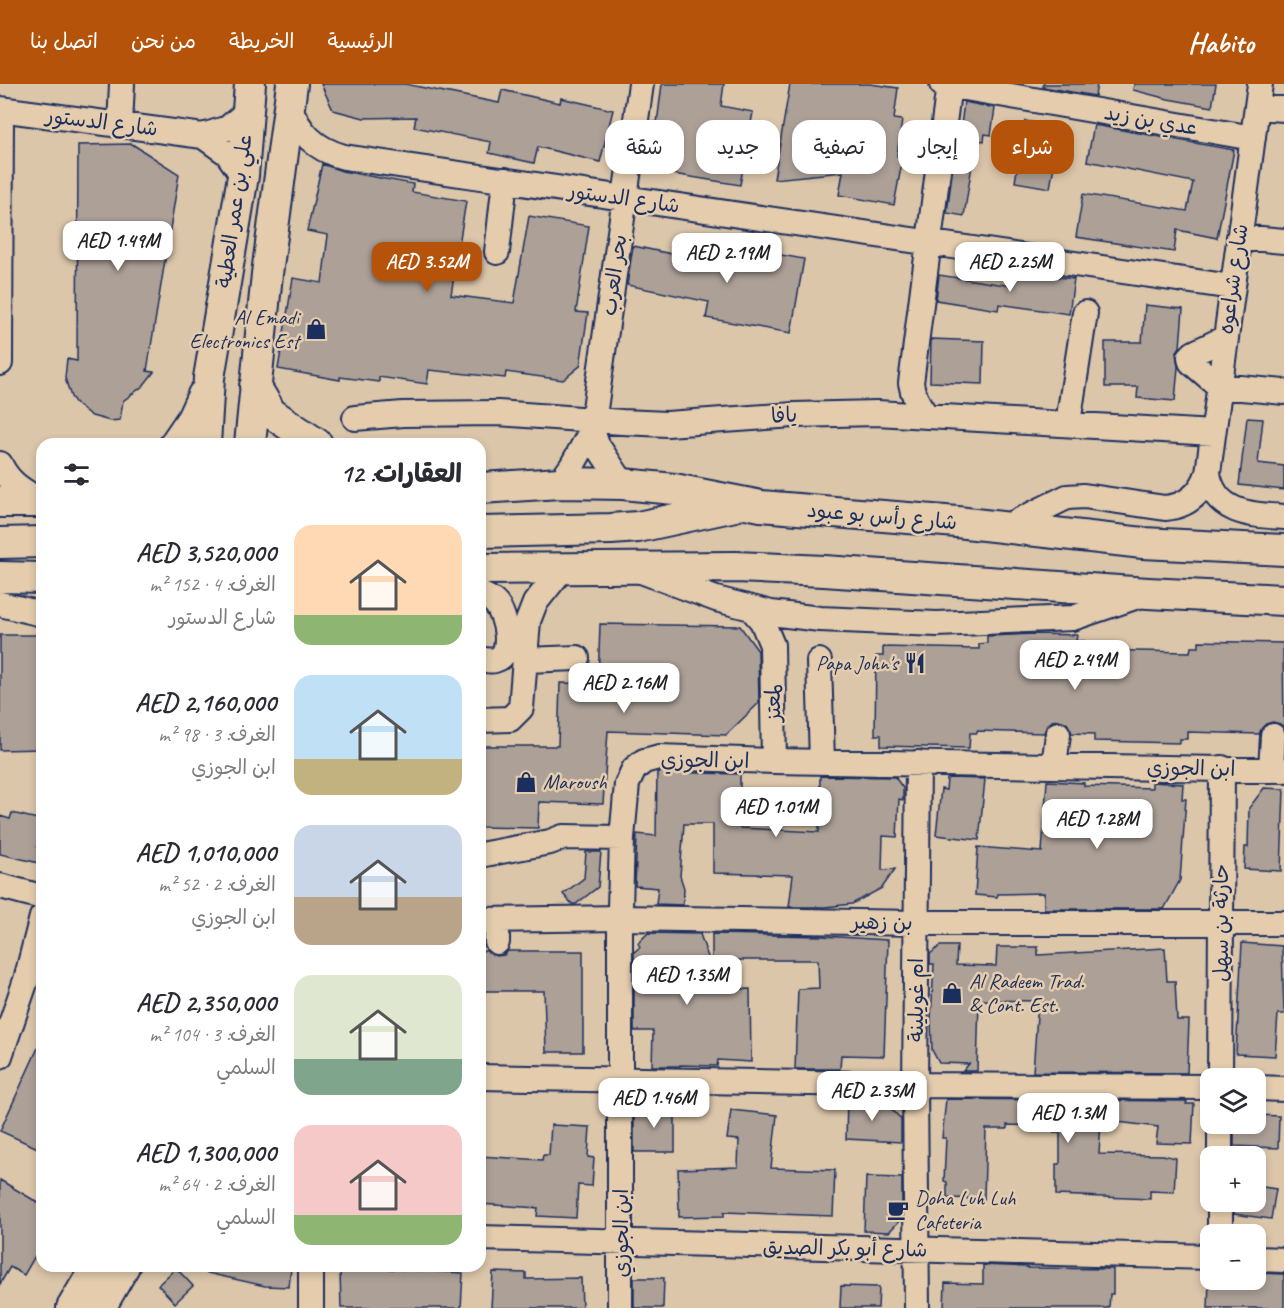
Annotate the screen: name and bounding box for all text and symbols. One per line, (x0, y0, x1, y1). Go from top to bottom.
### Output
text: Habito (1188, 25, 1254, 60)
text: اتصل بنا (30, 28, 98, 54)
text: من نحن (131, 28, 196, 54)
text: الخريطة (229, 28, 295, 54)
text: الرئيسية (328, 28, 393, 54)
street label: عدي بن زيد (1102, 99, 1200, 143)
street label: شارع الدستور (42, 102, 159, 144)
chip: شقة (605, 120, 684, 174)
chip: جديد (696, 120, 780, 174)
chip: تصفية (792, 120, 886, 174)
chip: إيجار (898, 120, 979, 174)
chip: شراء (991, 120, 1074, 174)
street label: علي بن عمر العطية (210, 132, 264, 290)
street label: شارع الدستور (564, 177, 681, 221)
pin: AED 1.49M (49, 221, 187, 272)
street label: شارع شراعوه (1212, 222, 1256, 336)
text: AED 1.49M (77, 228, 159, 253)
street label: بحر العرب (595, 233, 633, 317)
pin: AED 2.19M (658, 233, 796, 284)
text: AED 2.19M (686, 240, 768, 265)
pin: AED 3.52M (358, 242, 496, 293)
pin: AED 2.25M (941, 242, 1079, 293)
text: AED 3.52M (386, 249, 468, 274)
text: AED 2.25M (969, 249, 1051, 274)
place label: Al Emadi Electronics Est (190, 304, 302, 354)
shop icon: Al Emadi Electronics Est (304, 317, 328, 341)
street label: يافا (770, 401, 798, 429)
text: العقارات: 12 (340, 457, 462, 490)
icon: filters (60, 458, 93, 491)
street label: شارع رأس بو عبود (806, 496, 958, 538)
text: AED 3,520,000 (136, 536, 276, 569)
icon: home (342, 549, 414, 621)
text: الغرف: 4 · 152 m² (149, 572, 276, 597)
text: شارع الدستور (169, 605, 276, 630)
pin: AED 2.49M (1006, 640, 1144, 691)
text: AED 2.49M (1034, 647, 1116, 672)
place label: Papa John's (816, 650, 900, 676)
restaurant icon: Papa John's (903, 651, 927, 675)
pin: AED 2.16M (555, 663, 693, 714)
text: AED 2.16M (582, 670, 666, 695)
street label: لمعتز (760, 684, 786, 724)
text: AED 2,160,000 (135, 686, 276, 719)
icon: home (342, 699, 414, 771)
text: الغرف: 3 · 98 m² (158, 722, 276, 747)
street label: ابن الجوزي (660, 746, 750, 776)
street label: ابن الجوزي (1146, 754, 1236, 784)
text: ابن الجوزي (191, 755, 276, 780)
place label: Maroush (543, 769, 607, 795)
shop icon: Maroush (514, 770, 538, 794)
pin: AED 1.01M (707, 787, 845, 838)
text: AED 1.01M (735, 794, 817, 819)
pin: AED 1.28M (1028, 799, 1166, 850)
text: AED 1.28M (1056, 806, 1138, 831)
text: AED 1,010,000 (136, 836, 276, 869)
icon: home (342, 849, 414, 921)
street label: حارثة بن سهل (1208, 864, 1234, 982)
text: الغرف: 2 · 52 m² (158, 872, 276, 897)
text: ابن الجوزي (191, 905, 276, 930)
street label: بن زهير (849, 908, 913, 936)
pin: AED 1.35M (618, 955, 756, 1006)
street label: ام غويلينة (903, 958, 932, 1042)
text: AED 1.35M (646, 962, 728, 987)
place label: Al Radeem Trad. & Cont. Est. (969, 968, 1085, 1018)
shop icon: Al Radeem Trad. & Cont. Est. (940, 981, 964, 1005)
text: AED 2,350,000 (136, 986, 276, 1019)
icon: home (342, 999, 414, 1071)
text: الغرف: 3 · 104 m² (149, 1022, 276, 1047)
text: السلمي (216, 1055, 276, 1080)
map controls (1200, 1068, 1266, 1290)
button: layers (1200, 1068, 1266, 1134)
pin: AED 2.35M (803, 1071, 941, 1122)
pin: AED 1.46M (585, 1078, 723, 1129)
text: AED 2.35M (831, 1078, 913, 1103)
text: AED 1.46M (612, 1085, 696, 1110)
pin: AED 1.3M (1006, 1093, 1130, 1144)
text: AED 1.3M (1031, 1100, 1105, 1125)
text: AED 1,300,000 (136, 1136, 276, 1169)
button: + (1200, 1146, 1266, 1212)
icon: home (342, 1149, 414, 1221)
text: الغرف: 2 · 64 m² (158, 1172, 276, 1197)
place label: Doha Luh Luh Cafeteria (915, 1185, 1016, 1235)
street label: ابن الجوزي (608, 1189, 636, 1277)
cafe icon: Doha Luh Luh Cafeteria (886, 1198, 910, 1222)
text: السلمي (216, 1205, 276, 1230)
button: − (1200, 1224, 1266, 1290)
street label: شارع أبو بكر الصديق (762, 1234, 928, 1264)

